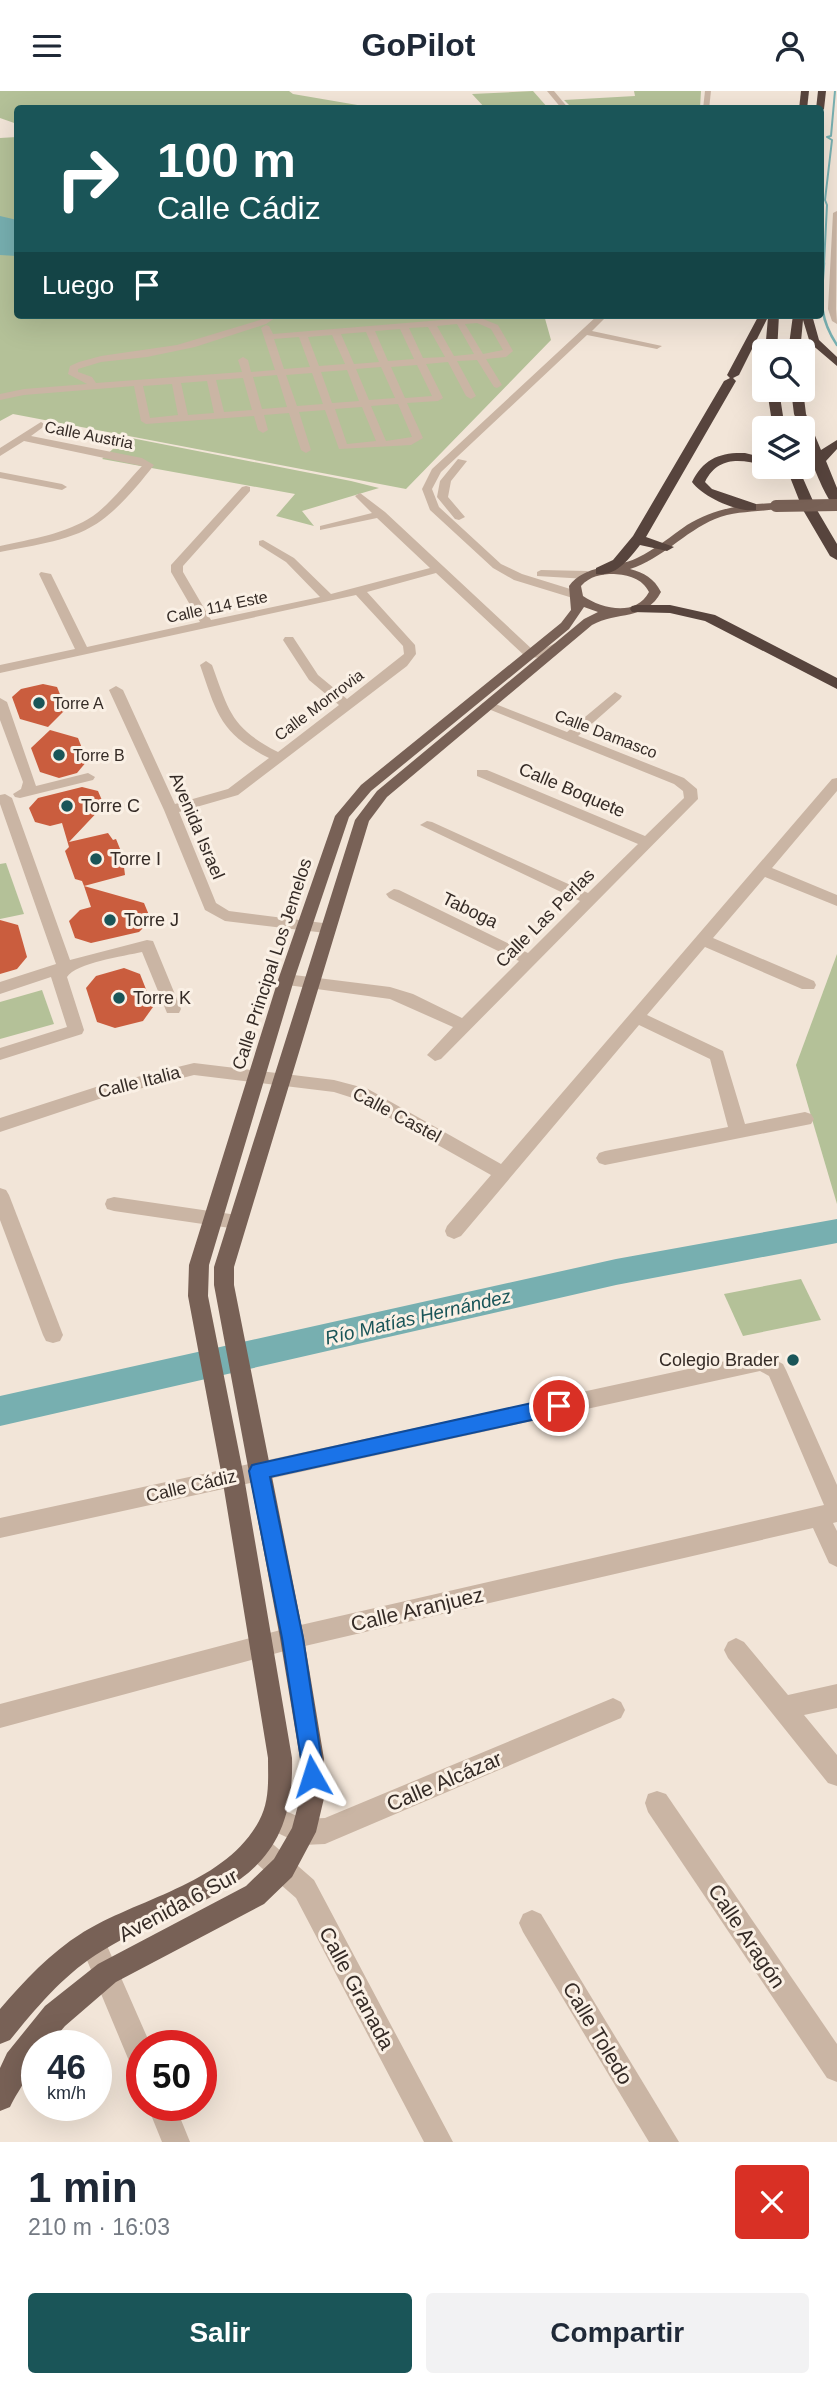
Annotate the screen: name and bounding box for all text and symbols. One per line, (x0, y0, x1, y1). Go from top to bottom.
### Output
icon: menu (28, 27, 66, 65)
text: GoPilot (362, 27, 475, 63)
icon: person (771, 27, 809, 65)
icon: right (42, 133, 133, 224)
text: 100 m (157, 133, 296, 187)
text: Calle Cádiz (157, 190, 321, 226)
icon: arrive (128, 266, 166, 304)
text: Luego (42, 270, 114, 300)
map controls (752, 339, 815, 479)
button: search (752, 339, 815, 402)
button: layers (752, 416, 815, 479)
street label: Calle Austria (43, 418, 135, 452)
street label: Calle 114 Este (165, 588, 269, 626)
street label: Calle Monrovia (271, 666, 367, 744)
marker: Torre A (31, 695, 47, 711)
place label: Torre A (53, 695, 104, 712)
street label: Calle Damasco (552, 707, 660, 761)
marker: Torre B (51, 747, 67, 763)
place label: Torre B (73, 747, 125, 764)
street label: Calle Boquete (516, 759, 628, 821)
street label: Avenida Israel (166, 770, 228, 882)
place label: Torre C (81, 796, 140, 816)
marker: Torre C (59, 798, 75, 814)
place label: Torre I (110, 849, 161, 869)
marker: Torre I (88, 851, 104, 867)
street label: Calle Principal Los Jemelos (228, 856, 316, 1072)
street label: Calle Las Perlas (492, 865, 598, 971)
street label: Taboga (439, 888, 502, 932)
place label: Torre J (124, 910, 179, 930)
marker: Torre J (102, 912, 118, 928)
place label: Torre K (133, 988, 191, 1008)
marker: Torre K (111, 990, 127, 1006)
street label: Calle Italia (96, 1062, 183, 1102)
street label: Calle Castel (349, 1083, 445, 1147)
water label: Río Matías Hernández (323, 1285, 513, 1349)
place label: Colegio Brader (659, 1350, 779, 1370)
marker: Colegio Brader (785, 1352, 801, 1368)
pin (529, 1376, 589, 1436)
icon: arrive (540, 1387, 578, 1425)
street label: Calle Cádiz (144, 1466, 238, 1506)
street label: Calle Aranjuez (348, 1583, 486, 1635)
position arrow (275, 1739, 349, 1813)
street label: Calle Alcázar (383, 1746, 505, 1816)
street label: Avenida 6 Sur (115, 1864, 241, 1946)
street label: Calle Aragón (704, 1880, 790, 1992)
street label: Calle Granada (315, 1923, 399, 2053)
street label: Calle Toledo (558, 1978, 638, 2088)
speed limit sign: 50 (126, 2030, 217, 2121)
text: 46 (47, 2047, 86, 2086)
text: km/h (47, 2083, 86, 2103)
text: 1 min (28, 2164, 138, 2211)
button: close (735, 2165, 809, 2239)
text: 210 m · 16:03 (28, 2214, 170, 2240)
button: Salir (28, 2293, 412, 2373)
button: Compartir (426, 2293, 809, 2373)

